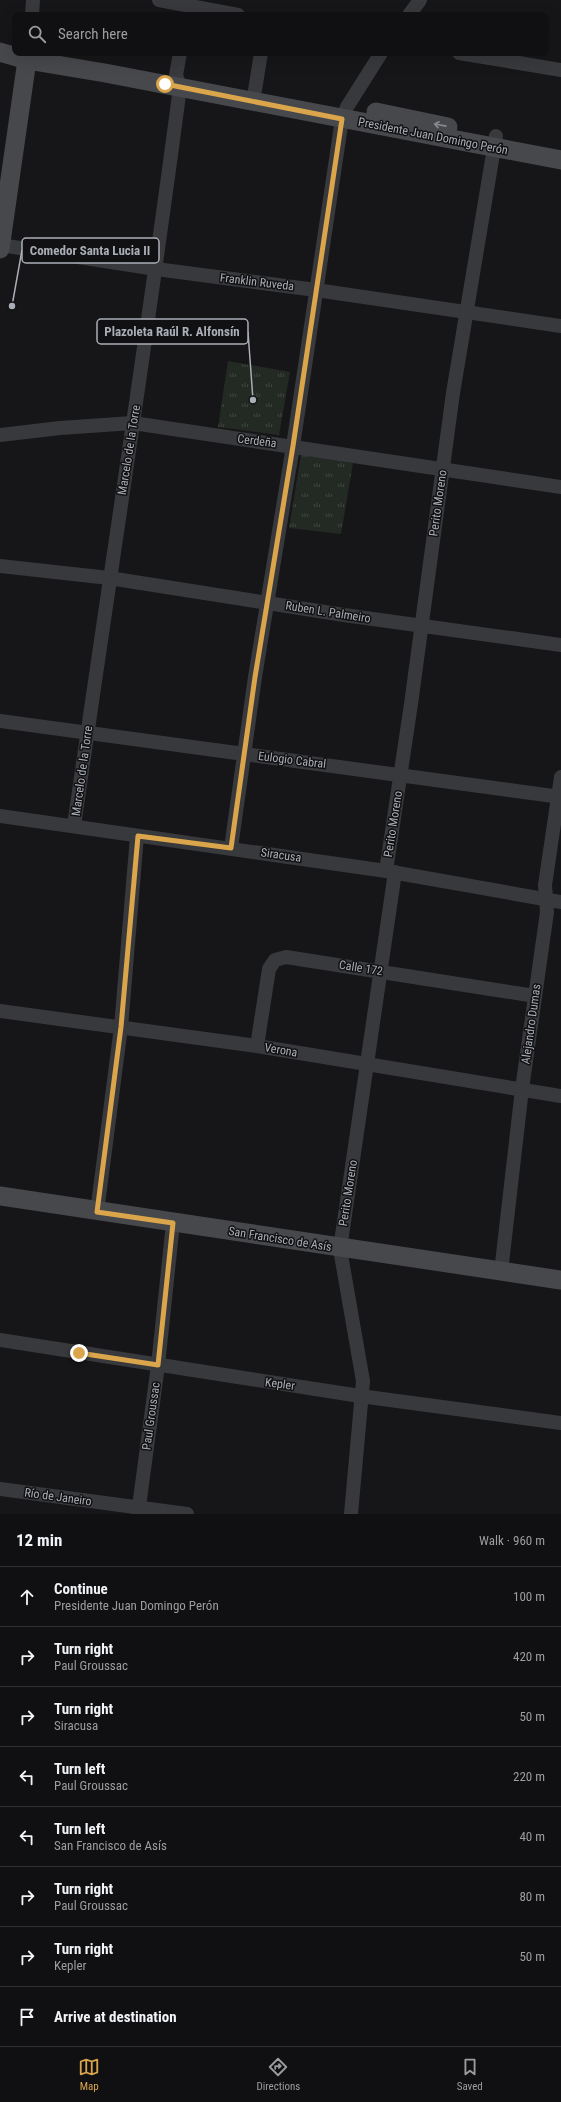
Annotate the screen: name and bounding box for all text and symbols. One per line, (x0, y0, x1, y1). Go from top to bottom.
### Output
search box (12, 12, 549, 56)
icon: search (26, 23, 48, 45)
text: Search here (58, 25, 128, 43)
route start (156, 75, 174, 93)
street label: Presidente Juan Domingo Perón (357, 115, 509, 157)
one-way arrow (434, 121, 447, 129)
callout: Comedor Santa Lucia II (22, 238, 159, 263)
text: Comedor Santa Lucia II (30, 243, 150, 258)
street label: Franklin Ruveda (219, 271, 295, 294)
callout: Plazoleta Raúl R. Alfonsín (97, 319, 248, 344)
text: Plazoleta Raúl R. Alfonsín (104, 324, 240, 339)
street label: Marcelo de la Torre (115, 404, 143, 496)
street label: Cerdeña (237, 432, 278, 450)
street label: Perito Moreno (426, 469, 450, 537)
street label: Ruben L. Palmeiro (284, 598, 372, 626)
street label: Marcelo de la Torre (69, 725, 95, 817)
street label: Eulogio Cabral (257, 749, 327, 771)
street label: Perito Moreno (381, 790, 405, 858)
street label: Siracusa (260, 845, 302, 865)
street label: Calle 172 (338, 958, 384, 978)
street label: Alejandro Dumas (518, 983, 544, 1065)
street label: Verona (264, 1040, 299, 1060)
street label: Perito Moreno (336, 1159, 360, 1227)
street label: San Francisco de Asís (227, 1224, 333, 1254)
route end (70, 1344, 88, 1362)
street label: Kepler (264, 1375, 296, 1393)
street label: Paul Groussac (139, 1381, 163, 1451)
street label: Río de Janeiro (24, 1485, 92, 1509)
text: 12 min (16, 1530, 62, 1550)
text: Walk · 960 m (479, 1533, 545, 1548)
text: Continue (54, 1580, 108, 1598)
icon: ahead (16, 1586, 38, 1608)
text: 100 m (513, 1589, 545, 1604)
text: Presidente Juan Domingo Perón (54, 1598, 219, 1613)
text: Turn right (54, 1640, 113, 1658)
icon: right (16, 1646, 38, 1668)
text: 420 m (513, 1649, 545, 1664)
text: Paul Groussac (54, 1658, 128, 1673)
text: Turn right (54, 1700, 113, 1718)
icon: right (16, 1706, 38, 1728)
text: 50 m (519, 1709, 545, 1724)
text: Siracusa (54, 1718, 98, 1733)
text: Turn left (54, 1760, 105, 1778)
icon: left (16, 1766, 38, 1788)
text: 220 m (513, 1769, 545, 1784)
text: Paul Groussac (54, 1778, 128, 1793)
text: Turn left (54, 1820, 105, 1838)
icon: left (16, 1826, 38, 1848)
text: 40 m (519, 1829, 545, 1844)
text: San Francisco de Asís (54, 1838, 167, 1853)
text: Turn right (54, 1880, 113, 1898)
icon: right (16, 1886, 38, 1908)
text: 80 m (519, 1889, 545, 1904)
text: Paul Groussac (54, 1898, 128, 1913)
text: Turn right (54, 1940, 113, 1958)
icon: right (16, 1946, 38, 1968)
text: 50 m (519, 1949, 545, 1964)
text: Kepler (54, 1958, 86, 1973)
icon: arrive (16, 2006, 38, 2028)
text: Arrive at destination (54, 2008, 177, 2026)
tab: Map (78, 2056, 100, 2093)
tab: Directions (256, 2056, 300, 2093)
tab: Saved (457, 2056, 483, 2093)

